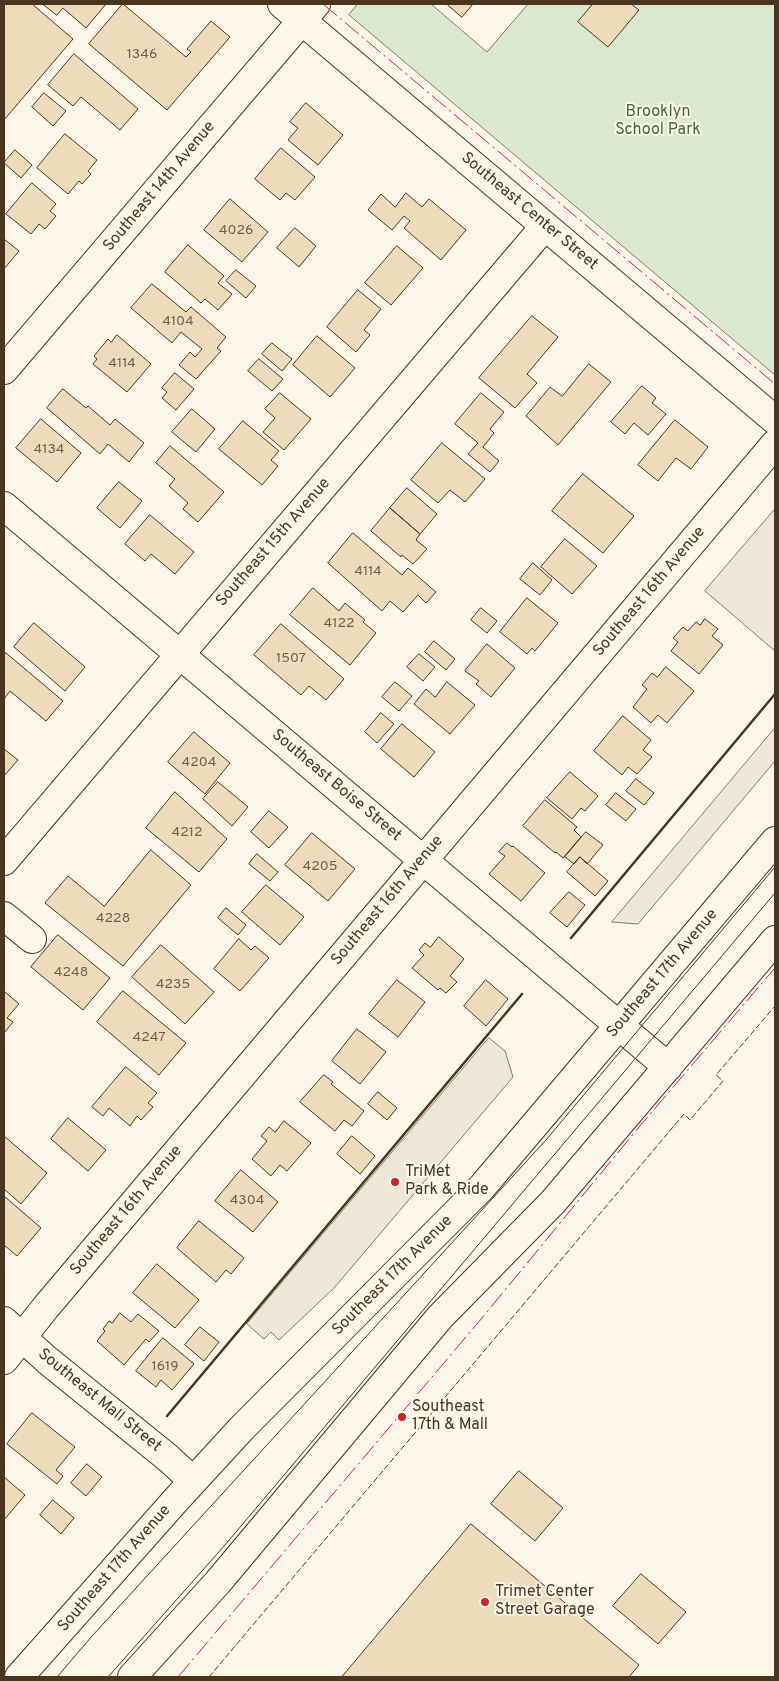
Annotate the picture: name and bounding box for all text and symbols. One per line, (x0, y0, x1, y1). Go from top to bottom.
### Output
house number: 1346 (127, 47, 157, 63)
park label: Brooklyn School Park (615, 103, 701, 141)
street label: Southeast 14th Avenue (100, 118, 220, 256)
street label: Southeast Center Street (457, 149, 601, 275)
house number: 4026 (219, 223, 253, 239)
house number: 4104 (162, 314, 194, 330)
house number: 4114 (108, 356, 136, 372)
house number: 4134 (33, 442, 65, 458)
street label: Southeast 15th Avenue (213, 475, 335, 611)
street label: Southeast 16th Avenue (590, 523, 710, 661)
house number: 4114 (354, 564, 382, 580)
house number: 4122 (323, 616, 355, 632)
house number: 1507 (276, 651, 306, 667)
street label: Southeast Boise Street (267, 726, 405, 846)
house number: 4204 (182, 755, 216, 771)
house number: 4212 (171, 825, 203, 841)
street label: Southeast 16th Avenue (328, 832, 448, 970)
house number: 4205 (303, 859, 337, 875)
street label: Southeast 17th Avenue (604, 906, 722, 1042)
house number: 4228 (96, 911, 130, 927)
house number: 4248 (54, 965, 88, 981)
house number: 4235 (156, 977, 190, 993)
house number: 4247 (133, 1030, 165, 1046)
street label: Southeast 16th Avenue (67, 1142, 187, 1280)
place label: TriMet Park & Ride (405, 1163, 489, 1201)
marker: TriMet Park & Ride (389, 1176, 401, 1188)
house number: 4304 (230, 1193, 264, 1209)
street label: Southeast 17th Avenue (329, 1212, 457, 1340)
street label: Southeast Mall Street (33, 1345, 165, 1457)
house number: 1619 (151, 1359, 179, 1375)
place label: Southeast 17th & Mall (412, 1398, 488, 1436)
marker: Southeast 17th & Mall (396, 1411, 408, 1423)
street label: Southeast 17th Avenue (55, 1502, 175, 1636)
place label: Trimet Center Street Garage (495, 1583, 595, 1621)
marker: Trimet Center Street Garage (479, 1596, 491, 1608)

